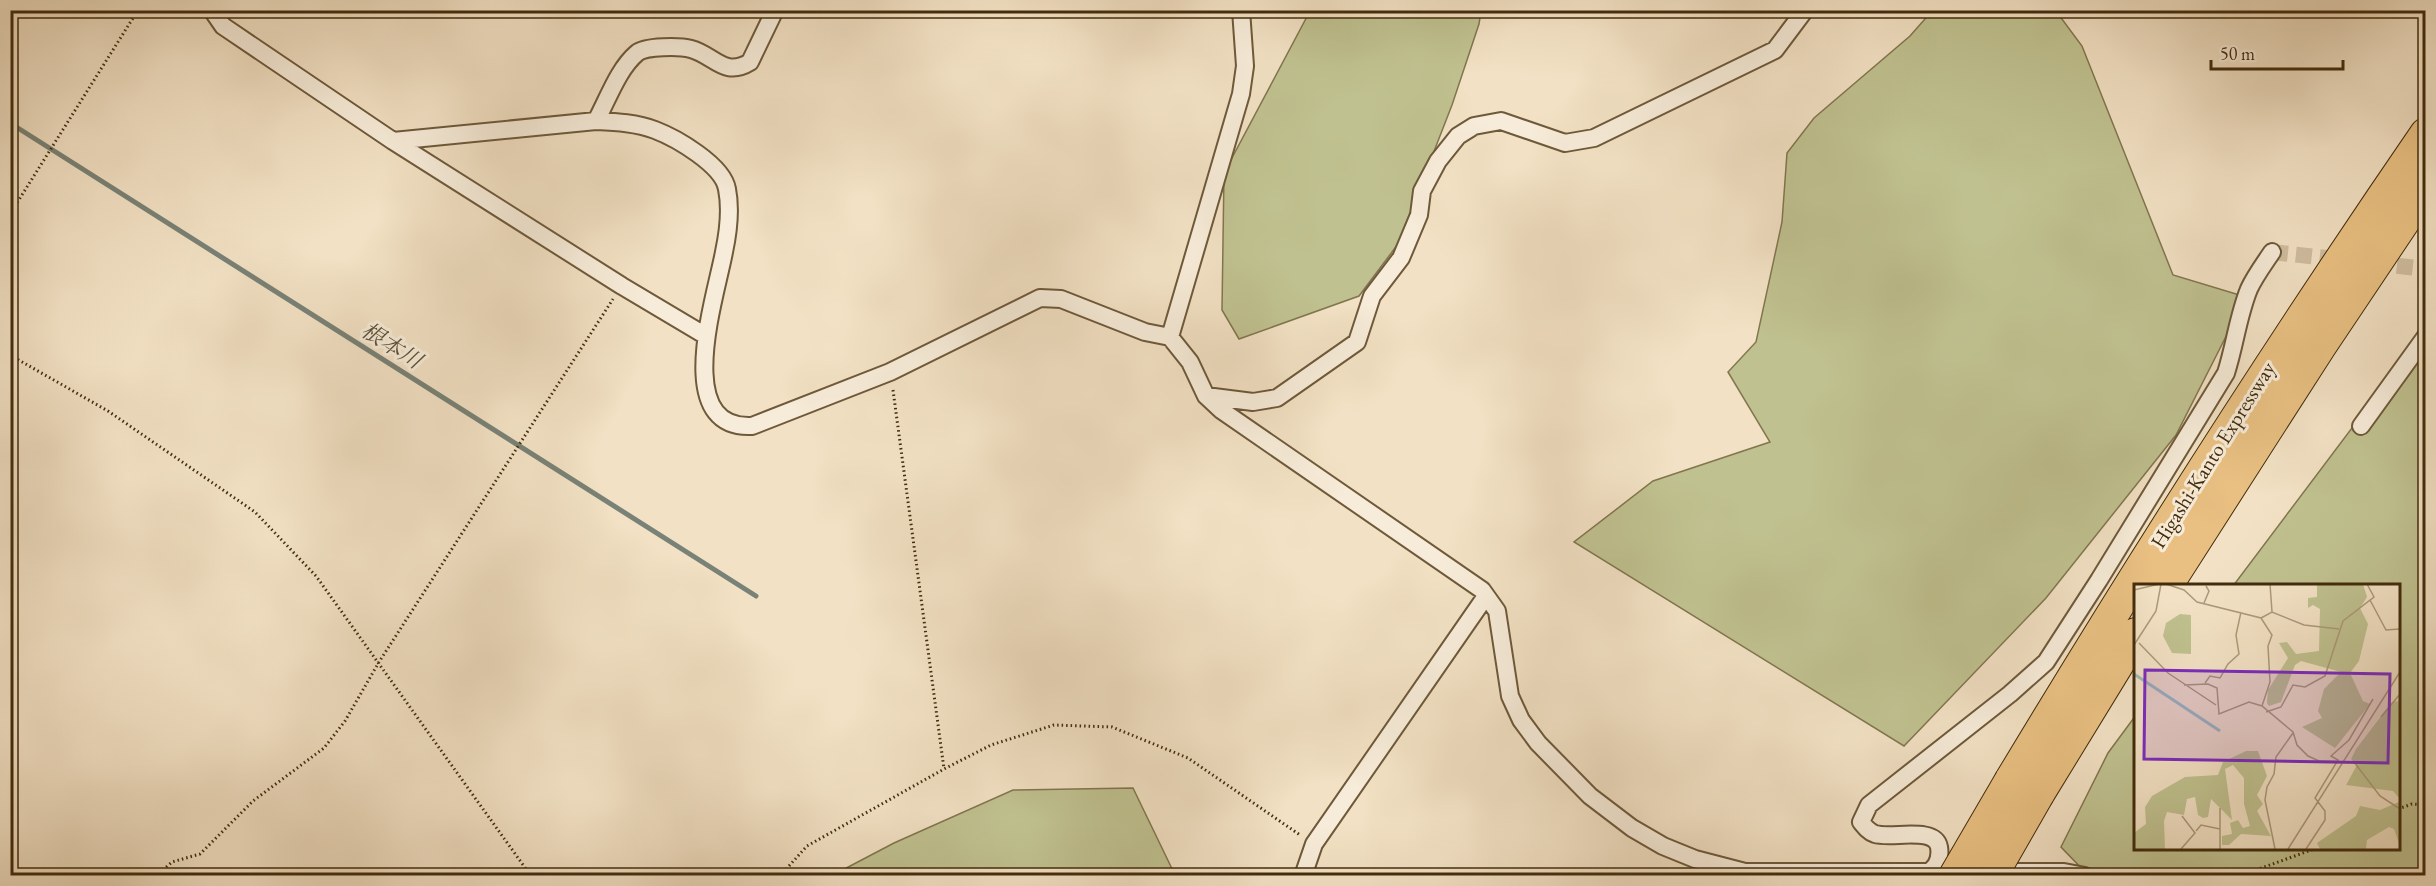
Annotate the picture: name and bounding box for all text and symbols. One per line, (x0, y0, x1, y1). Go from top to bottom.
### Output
scale bar (2211, 33, 2343, 71)
text: 50 m (2220, 42, 2255, 65)
water label: 根本川 (356, 316, 429, 376)
street label: Higashi-Kanto Expressway (2144, 356, 2281, 553)
inset map (2134, 584, 2400, 850)

